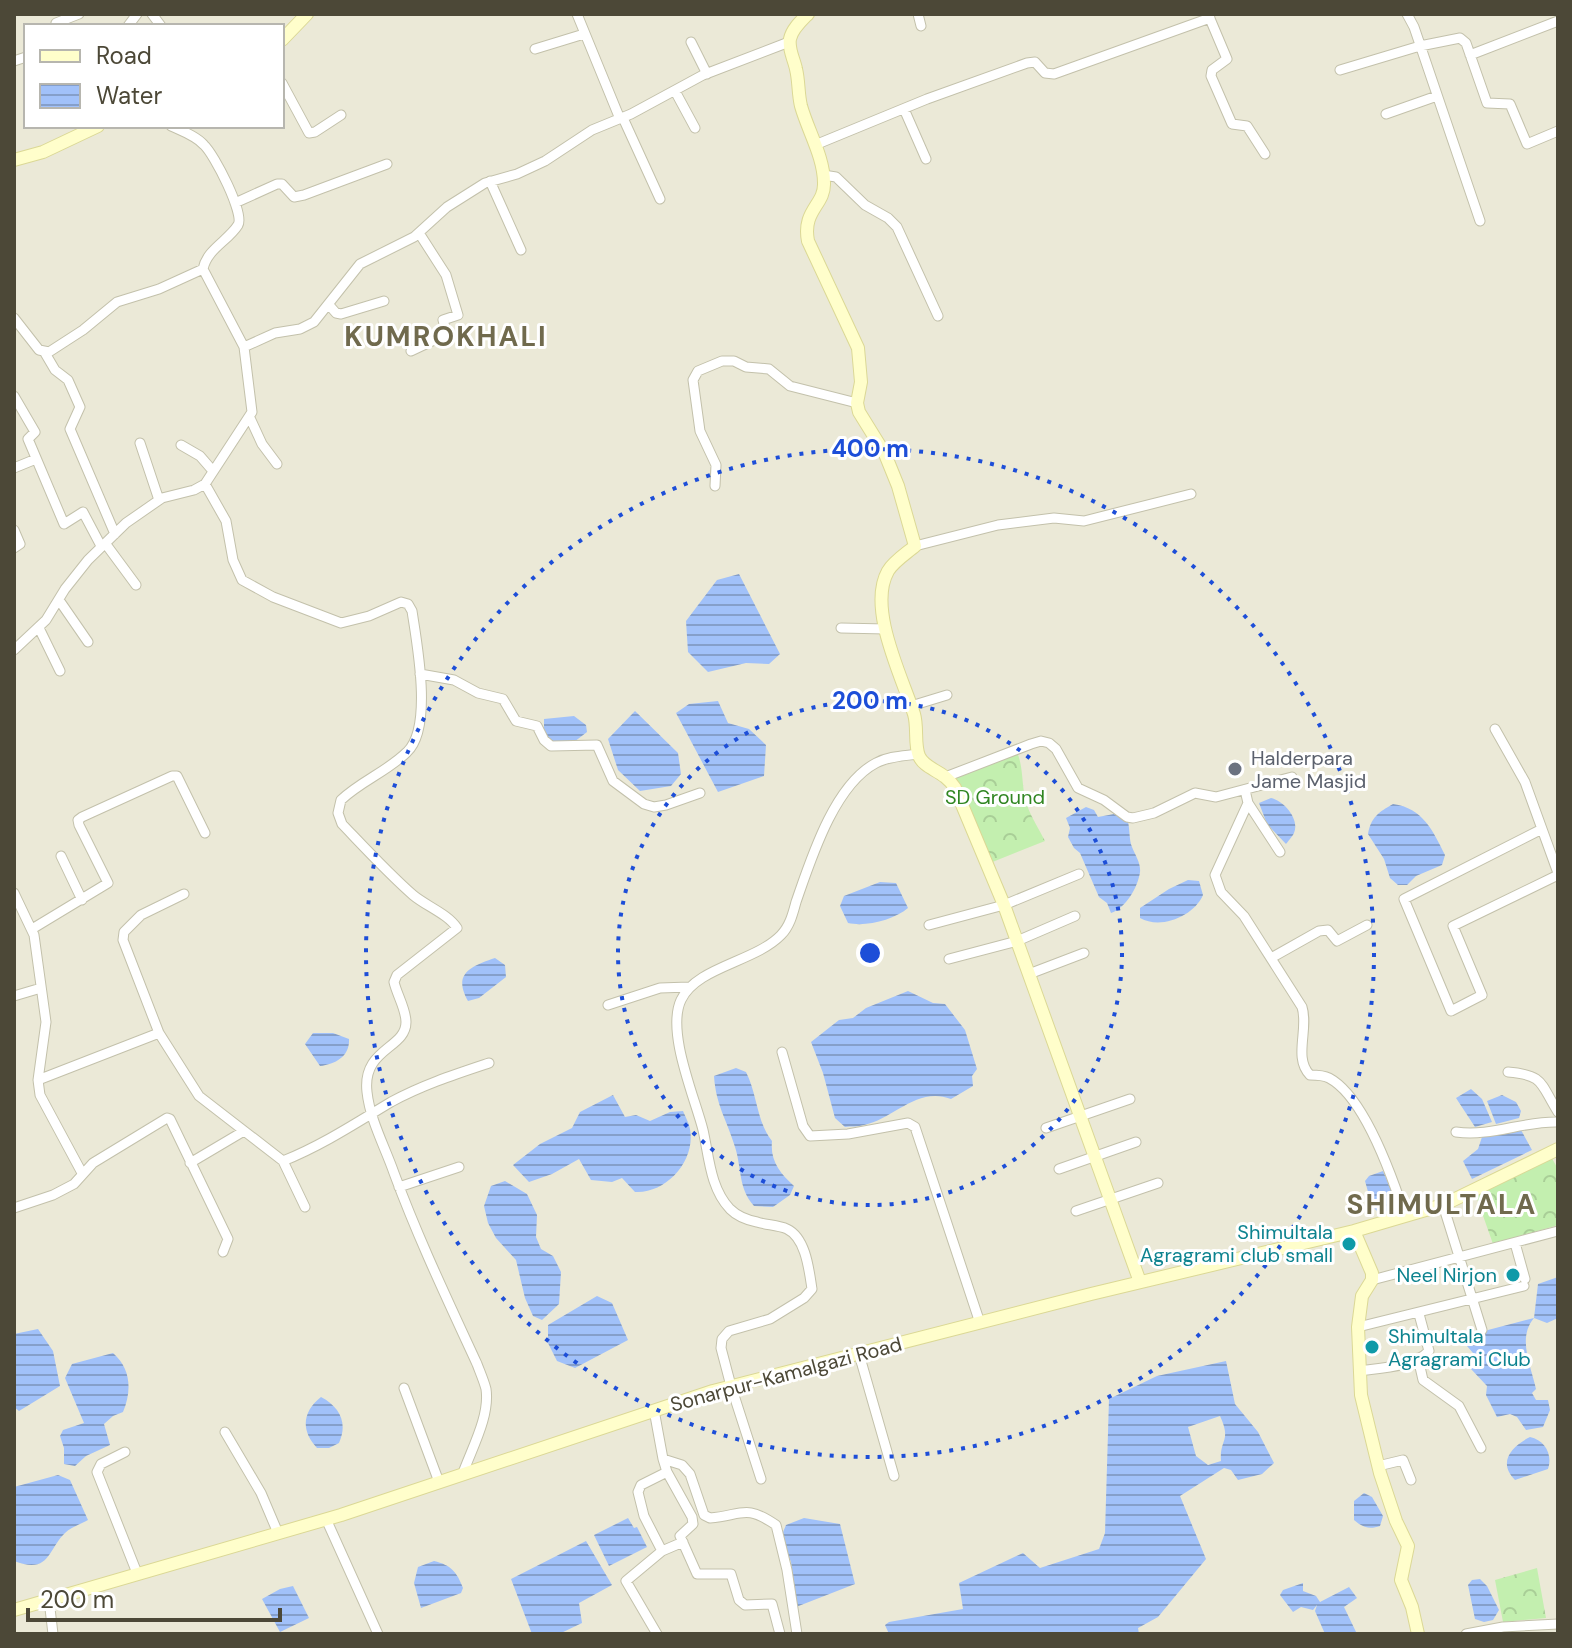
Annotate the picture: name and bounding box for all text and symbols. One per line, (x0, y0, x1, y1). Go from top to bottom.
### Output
legend (24, 24, 284, 128)
text: Road (96, 40, 152, 71)
text: Water (96, 80, 162, 111)
district label: KUMROKHALI (344, 318, 548, 355)
text: 400 m (831, 433, 909, 464)
text: 200 m (832, 685, 908, 716)
place label: Halderpara Jame Masjid (1251, 745, 1366, 794)
marker: Halderpara Jame Masjid (1226, 760, 1244, 778)
park label: SD Ground (945, 784, 1045, 810)
centre of rings (856, 939, 884, 967)
district label: SHIMULTALA (1347, 1186, 1537, 1223)
place label: Shimultala Agragrami club small (1140, 1219, 1333, 1268)
marker: Shimultala Agragrami club small (1340, 1235, 1358, 1253)
place label: Neel Nirjon (1396, 1262, 1497, 1288)
marker: Neel Nirjon (1504, 1266, 1522, 1284)
place label: Shimultala Agragrami Club (1388, 1323, 1531, 1372)
street label: Sonarpur-Kamalgazi Road (667, 1331, 905, 1417)
marker: Shimultala Agragrami Club (1363, 1338, 1381, 1356)
scale bar (28, 1572, 280, 1622)
text: 200 m (40, 1584, 114, 1615)

